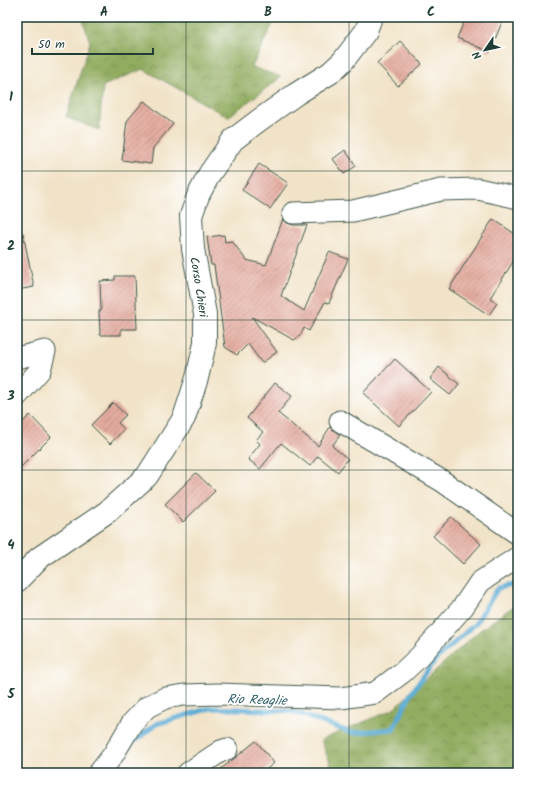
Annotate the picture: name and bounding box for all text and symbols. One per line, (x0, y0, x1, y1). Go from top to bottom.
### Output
text: A (100, 2, 108, 23)
text: B (264, 2, 272, 23)
text: C (427, 2, 435, 23)
scale bar (32, 30, 153, 56)
north arrow (465, 30, 505, 70)
text: 50 m (38, 35, 65, 54)
text: N (468, 47, 487, 63)
text: 1 (9, 87, 13, 108)
text: 2 (7, 236, 15, 257)
street label: Corso Chieri (184, 256, 213, 320)
text: 3 (6, 386, 15, 407)
text: 4 (7, 535, 15, 556)
text: 5 (7, 684, 16, 705)
water label: Rio Reaglie (227, 689, 288, 712)

